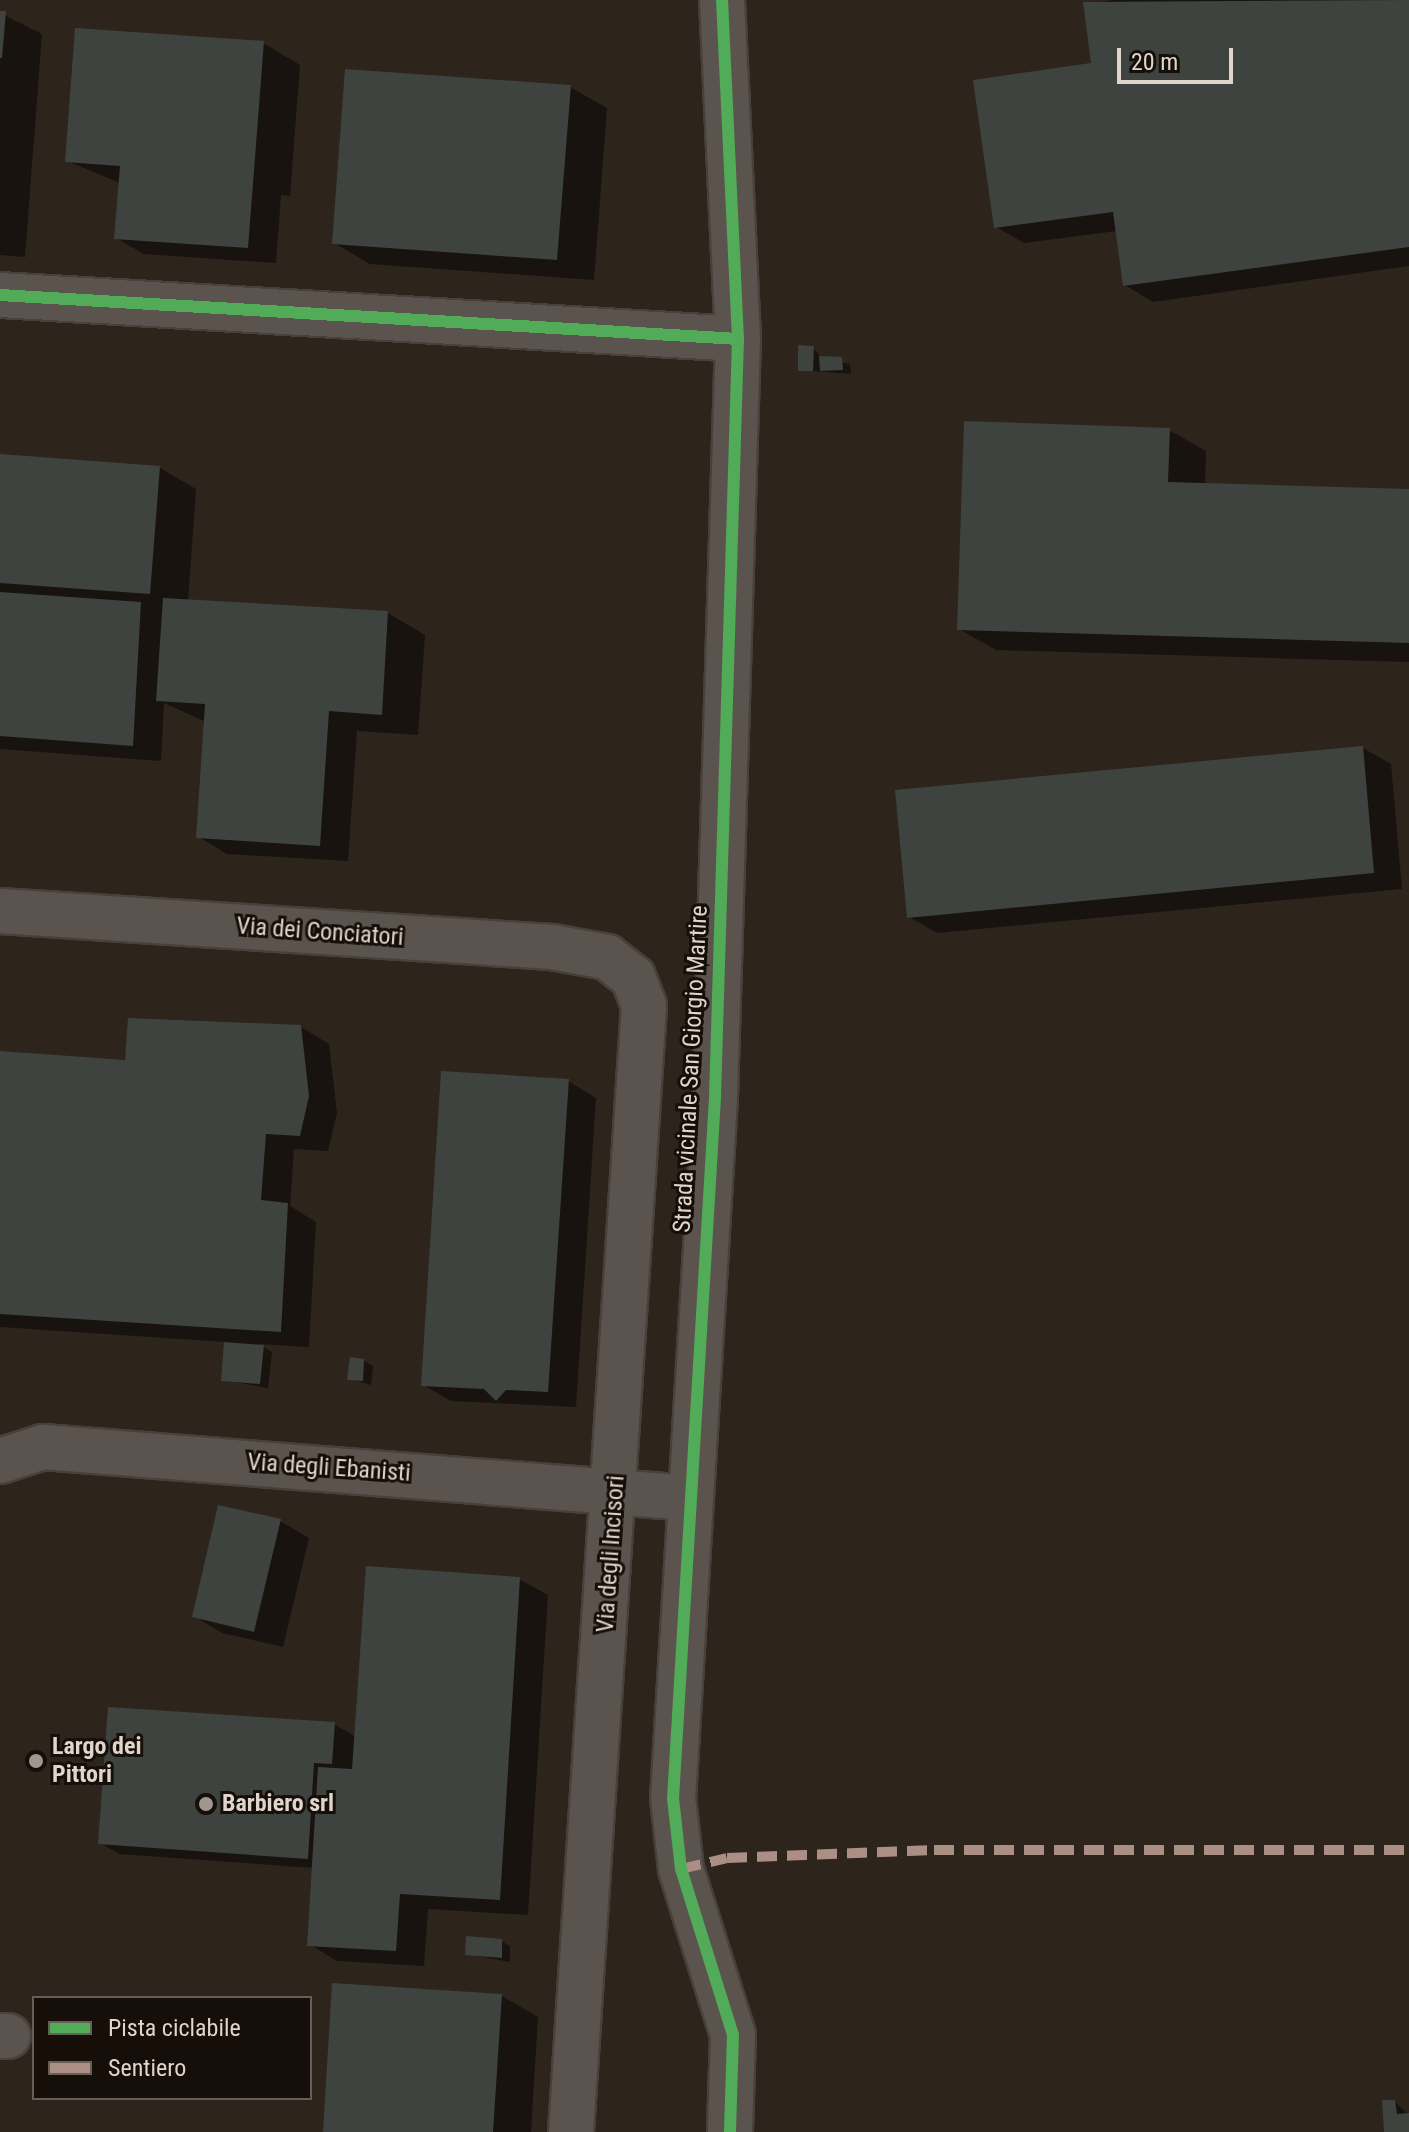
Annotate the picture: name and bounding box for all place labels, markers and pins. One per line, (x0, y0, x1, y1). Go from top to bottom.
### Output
place label: Largo dei Pittori (52, 1733, 141, 1789)
marker: Largo dei Pittori (27, 1752, 45, 1770)
place label: Barbiero srl (222, 1790, 334, 1818)
marker: Barbiero srl (197, 1795, 215, 1813)

